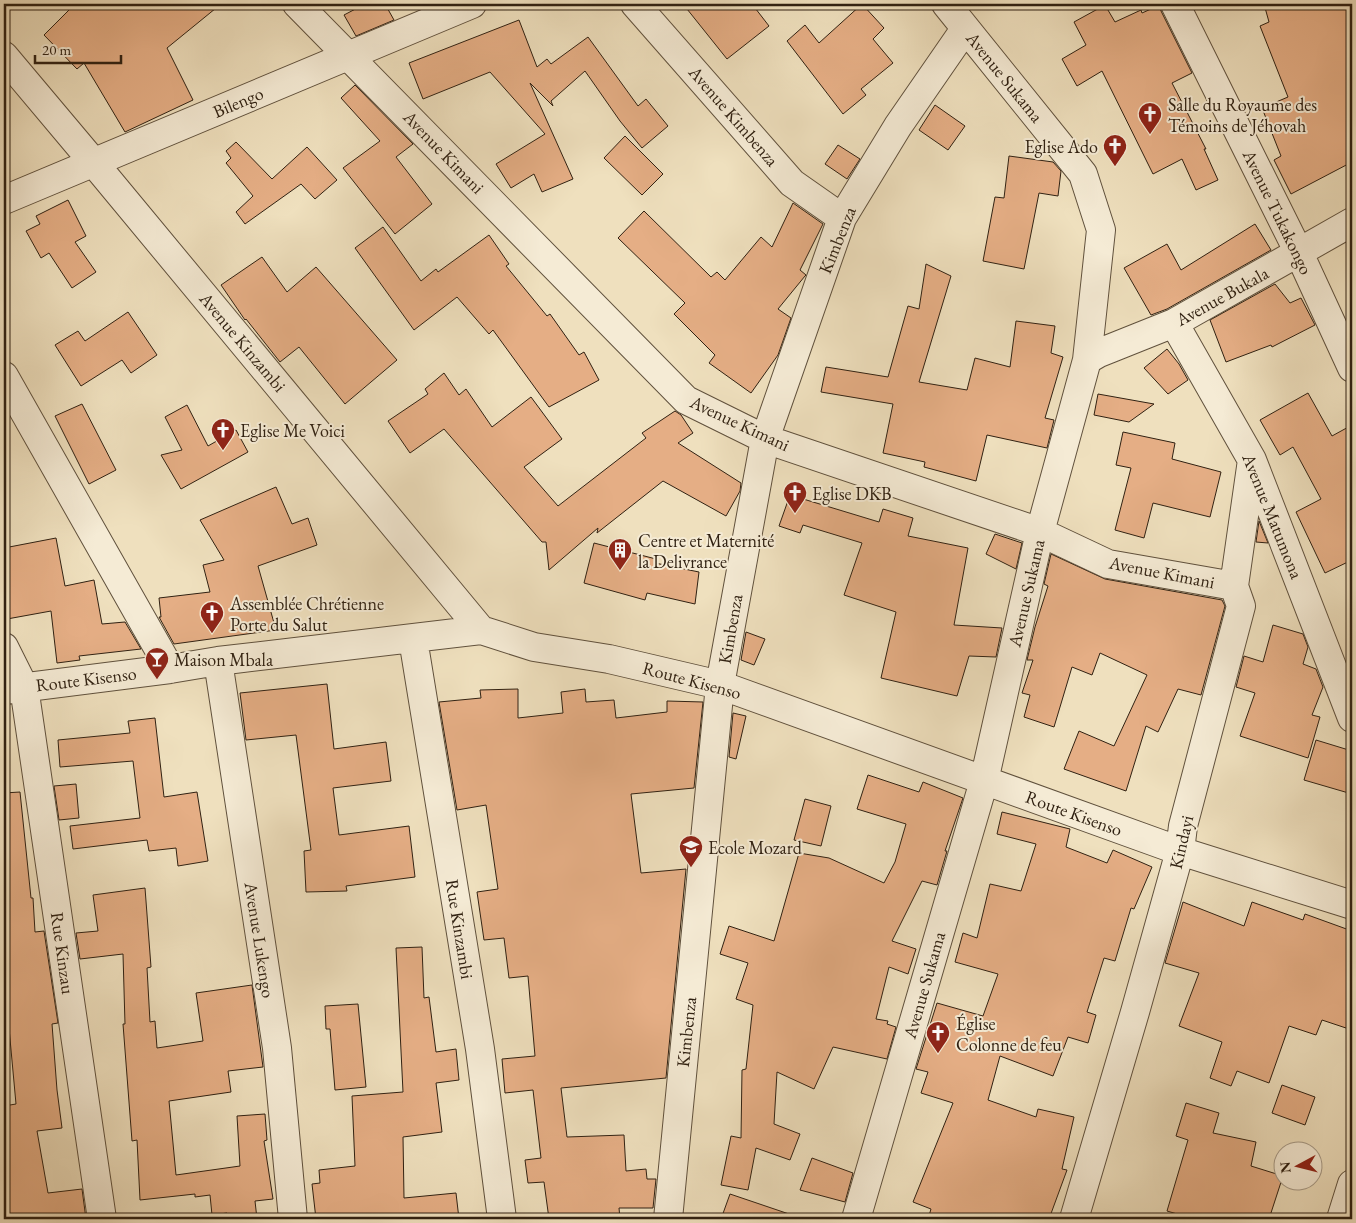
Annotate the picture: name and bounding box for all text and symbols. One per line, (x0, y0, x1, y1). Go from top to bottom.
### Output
street label: Avenue Sukama (961, 26, 1049, 128)
scale bar (35, 32, 121, 64)
text: 20 m (42, 40, 71, 59)
street label: Avenue Kimbenza (683, 60, 784, 172)
street label: Bilengo (209, 81, 267, 123)
place label: Salle du Royaume des Témoins de Jéhovah (1168, 93, 1317, 137)
church icon: Salle du Royaume des Témoins de Jéhovah (1137, 101, 1163, 135)
street label: Avenue Kimani (398, 105, 490, 199)
church icon: Eglise Ado (1102, 133, 1128, 167)
place label: Eglise Ado (1024, 135, 1098, 158)
street label: Avenue Tukakongo (1237, 145, 1318, 278)
street label: Kimbenza (813, 202, 861, 277)
street label: Avenue Bukala (1171, 261, 1273, 331)
street label: Avenue Kinzambi (194, 287, 292, 397)
street label: Avenue Kimani (686, 390, 794, 456)
church icon: Eglise Me Voici (210, 417, 236, 451)
place label: Eglise Me Voici (240, 419, 346, 442)
street label: Avenue Matumona (1237, 449, 1309, 583)
church icon: Eglise DKB (782, 480, 808, 514)
place label: Eglise DKB (812, 482, 892, 505)
place label: Centre et Maternité la Delivrance (638, 529, 774, 573)
street label: Avenue Sukama (1002, 536, 1050, 650)
building icon: Centre et Maternité la Delivrance (607, 537, 633, 571)
street label: Avenue Kimani (1106, 550, 1217, 594)
place label: Assemblée Chrétienne Porte du Salut (229, 592, 384, 636)
street label: Kimbenza (713, 592, 748, 666)
church icon: Assemblée Chrétienne Porte du Salut (199, 600, 225, 634)
bar icon: Maison Mbala (144, 646, 170, 680)
place label: Maison Mbala (174, 648, 274, 671)
street label: Route Kisenso (640, 656, 744, 704)
street label: Route Kisenso (34, 661, 138, 697)
street label: Route Kisenso (1023, 785, 1126, 841)
street label: Kindayi (1164, 812, 1198, 871)
school or university icon: Ecole Mozard (678, 834, 704, 868)
place label: Ecole Mozard (708, 836, 803, 859)
street label: Rue Kinzambi (441, 877, 479, 981)
street label: Avenue Lukengo (239, 879, 281, 1000)
street label: Rue Kinzau (46, 911, 80, 996)
street label: Avenue Sukama (898, 928, 950, 1042)
street label: Kimbenza (671, 995, 701, 1068)
place label: Église Colonne de feu (956, 1012, 1062, 1056)
church icon: Église Colonne de feu (925, 1020, 951, 1054)
north arrow (1274, 1140, 1324, 1190)
text: N (1275, 1160, 1295, 1174)

